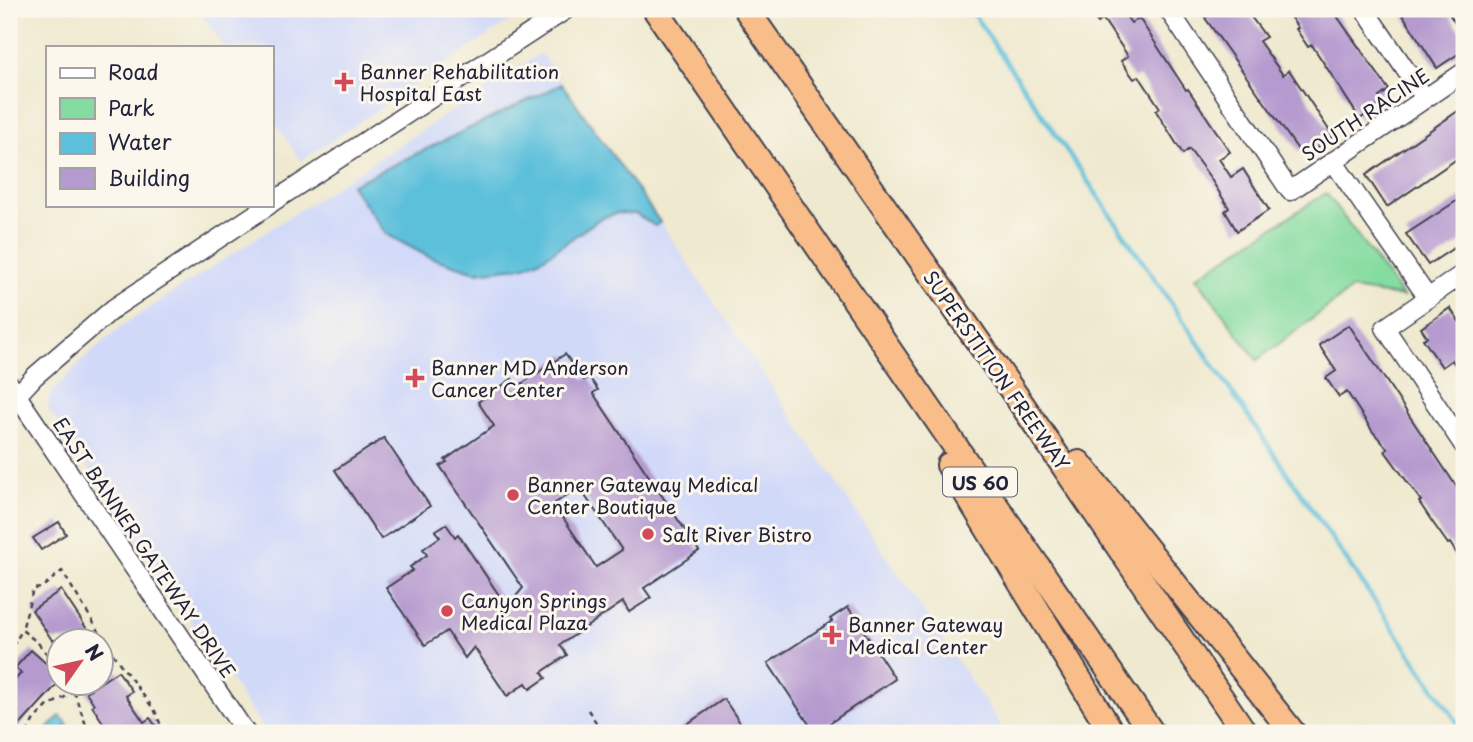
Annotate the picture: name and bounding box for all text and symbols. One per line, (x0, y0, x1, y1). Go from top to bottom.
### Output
legend (46, 46, 273, 206)
text: Road (108, 55, 159, 87)
place label: Banner Rehabilitation Hospital East (360, 57, 559, 107)
street label: SOUTH RACINE (1295, 61, 1435, 167)
marker: Banner Rehabilitation Hospital East (334, 72, 354, 92)
text: Park (108, 91, 155, 123)
text: Water (108, 125, 172, 157)
text: Building (108, 161, 190, 193)
street label: SUPERSTITION FREEWAY (917, 264, 1077, 476)
place label: Banner MD Anderson Cancer Center (431, 353, 629, 403)
marker: Banner MD Anderson Cancer Center (405, 368, 425, 388)
street label: EAST BANNER GATEWAY DRIVE (49, 413, 241, 681)
road number: US 60 (943, 468, 1017, 496)
place label: Banner Gateway Medical Center Boutique (527, 470, 758, 520)
marker: Banner Gateway Medical Center Boutique (505, 487, 521, 503)
place label: Salt River Bistro (662, 520, 812, 548)
marker: Salt River Bistro (640, 526, 656, 542)
place label: Canyon Springs Medical Plaza (461, 586, 607, 636)
marker: Canyon Springs Medical Plaza (439, 603, 455, 619)
place label: Banner Gateway Medical Center (848, 610, 1003, 660)
marker: Banner Gateway Medical Center (822, 625, 842, 645)
north arrow (46, 626, 116, 696)

